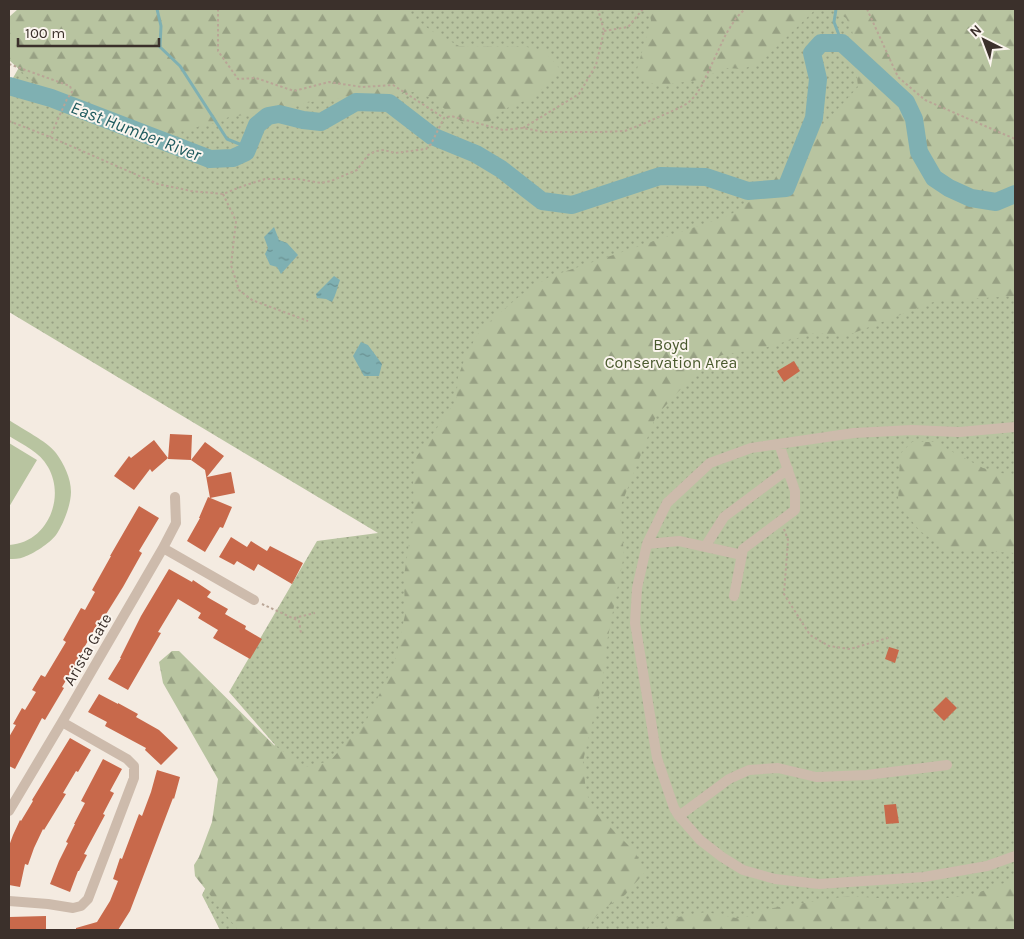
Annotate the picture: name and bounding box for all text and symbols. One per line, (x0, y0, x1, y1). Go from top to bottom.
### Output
scale bar (18, 15, 159, 47)
north arrow (959, 15, 1009, 65)
text: N (966, 21, 985, 40)
text: 100 m (25, 24, 65, 42)
water label: East Humber River (68, 96, 205, 166)
park label: Boyd Conservation Area (605, 335, 737, 372)
street label: Arista Gate (59, 610, 116, 689)

